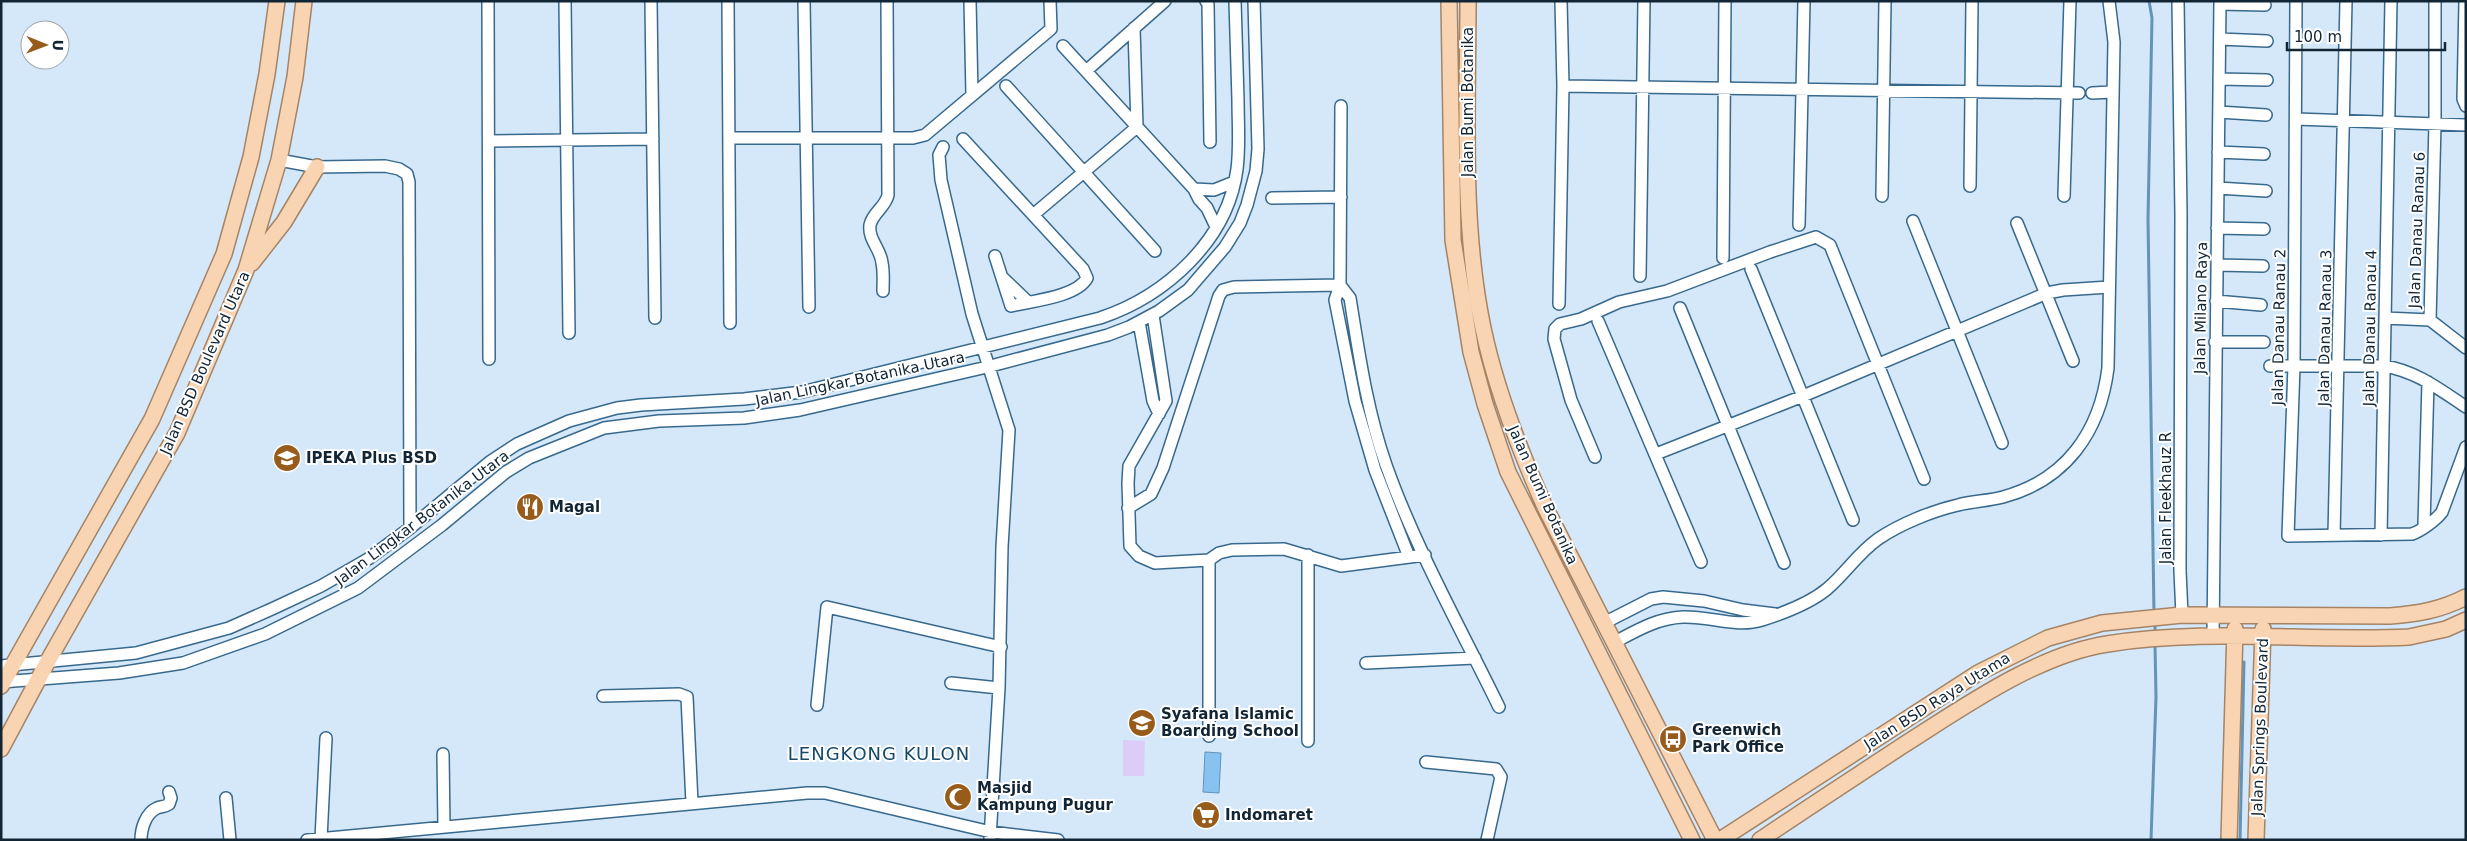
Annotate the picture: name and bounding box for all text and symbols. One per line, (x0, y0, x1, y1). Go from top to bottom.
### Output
north arrow (20, 20, 70, 70)
scale bar (2287, 20, 2444, 52)
street label: Jalan Bumi Botanika (1459, 27, 1477, 178)
text: 100 m (2294, 28, 2342, 46)
text: U (50, 39, 66, 51)
street label: Jalan Danau Ranau 6 (2405, 151, 2429, 310)
street label: Jalan Milano Raya (2191, 242, 2211, 375)
street label: Jalan Danau Ranau 2 (2269, 248, 2289, 407)
street label: Jalan Danau Ranau 3 (2315, 249, 2335, 408)
street label: Jalan Danau Ranau 4 (2360, 249, 2380, 408)
street label: Jalan BSD Boulevard Utara (156, 268, 254, 459)
street label: Jalan Lingkar Botanika Utara (753, 348, 966, 410)
street label: Jalan Bumi Botanika (1504, 422, 1582, 567)
street label: Jalan Fleekhauz R (2157, 432, 2175, 565)
school or university icon: IPEKA Plus BSD (272, 443, 302, 473)
street label: Jalan Lingkar Botanika Utara (331, 447, 513, 590)
place label: IPEKA Plus BSD (306, 449, 437, 467)
restaurant icon: Magal (515, 492, 545, 522)
place label: Magal (549, 498, 600, 516)
street label: Jalan Springs Boulevard (2248, 638, 2272, 817)
street label: Jalan BSD Raya Utama (1860, 649, 2013, 754)
place label: Syafana Islamic Boarding School (1161, 705, 1299, 740)
school or university icon: Syafana Islamic Boarding School (1127, 708, 1157, 738)
place label: Greenwich Park Office (1692, 721, 1784, 756)
bus stop icon: Greenwich Park Office (1658, 724, 1688, 754)
district label: LENGKONG KULON (788, 743, 970, 764)
place label: Masjid Kampung Pugur (977, 779, 1114, 814)
mosque icon: Masjid Kampung Pugur (943, 782, 973, 812)
supermarket icon: Indomaret (1191, 800, 1221, 830)
place label: Indomaret (1225, 806, 1313, 824)

